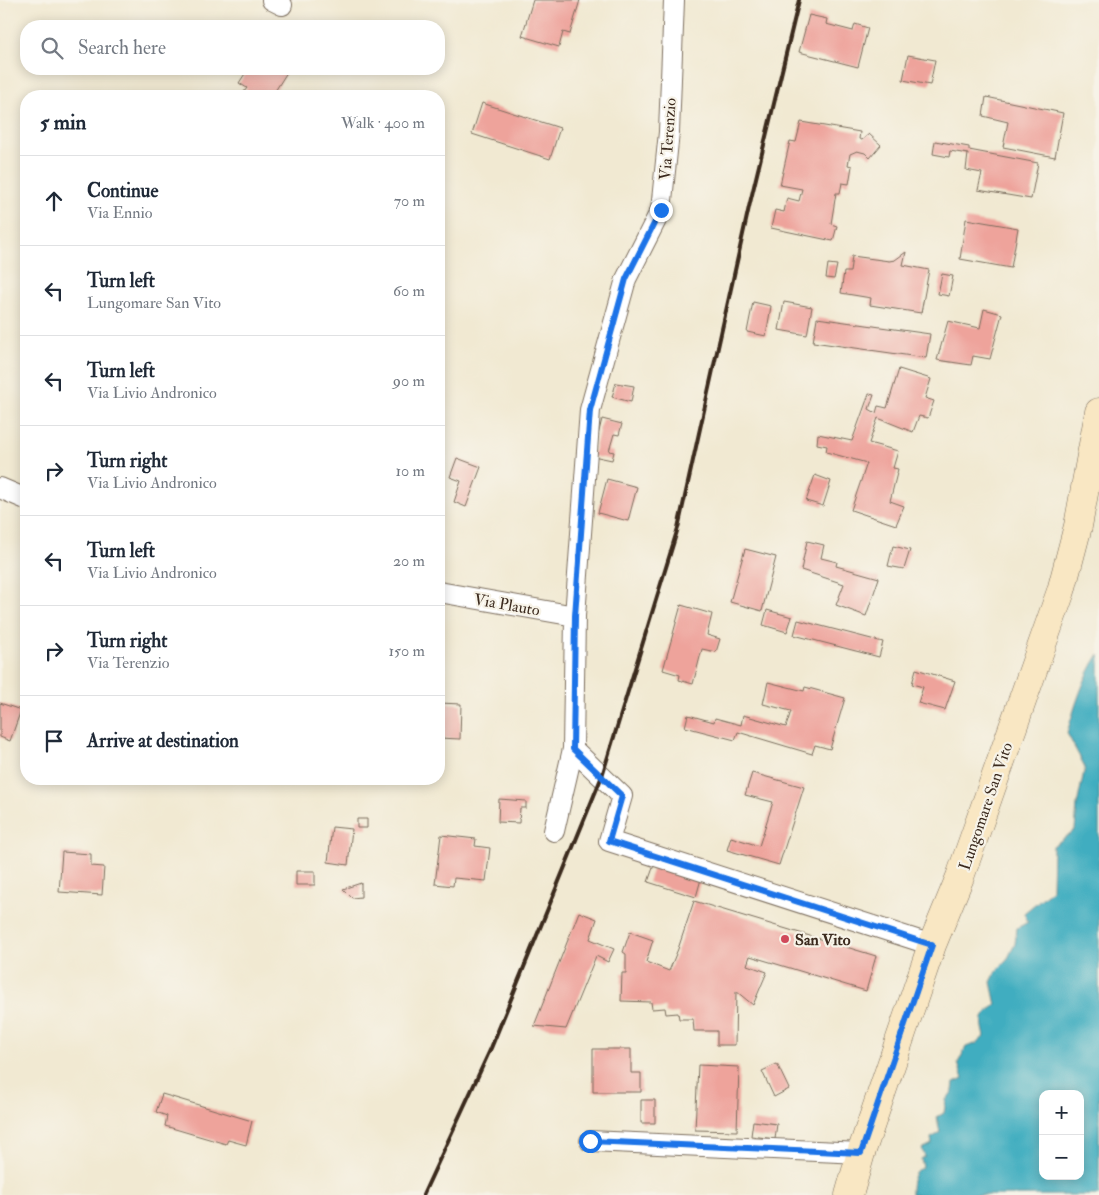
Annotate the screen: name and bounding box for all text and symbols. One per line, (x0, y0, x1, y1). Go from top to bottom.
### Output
search box (20, 20, 445, 75)
icon: search (38, 34, 66, 62)
text: Search here (78, 36, 166, 60)
street label: Via Terenzio (655, 97, 681, 181)
text: 5 min (40, 109, 86, 136)
text: Walk · 400 m (341, 113, 425, 133)
text: Continue (87, 179, 158, 203)
icon: ahead (40, 187, 68, 215)
text: 70 m (394, 191, 425, 211)
route end (650, 199, 673, 222)
text: Via Ennio (87, 203, 152, 223)
text: Turn left (87, 269, 155, 293)
icon: left (40, 277, 68, 305)
text: 60 m (393, 281, 425, 301)
text: Lungomare San Vito (87, 293, 221, 313)
text: Turn left (87, 359, 155, 383)
icon: left (40, 367, 68, 395)
text: 90 m (393, 371, 425, 391)
text: Via Livio Andronico (87, 383, 217, 403)
text: Turn right (87, 449, 167, 473)
icon: right (40, 457, 68, 485)
text: 10 m (395, 461, 425, 481)
text: Via Livio Andronico (87, 473, 217, 493)
text: Turn left (87, 539, 155, 563)
icon: left (40, 547, 68, 575)
text: 20 m (393, 551, 425, 571)
text: Via Livio Andronico (87, 563, 217, 583)
street label: Via Plauto (472, 589, 542, 621)
text: Turn right (87, 629, 167, 653)
icon: right (40, 637, 68, 665)
text: 150 m (388, 641, 425, 661)
text: Via Terenzio (87, 653, 169, 673)
icon: arrive (40, 727, 68, 755)
text: Arrive at destination (87, 729, 239, 753)
street label: Lungomare San Vito (955, 739, 1017, 873)
place label: San Vito (795, 930, 851, 950)
marker: San Vito (779, 933, 791, 945)
map controls (1039, 1090, 1084, 1180)
button: + (1039, 1090, 1084, 1135)
route start (579, 1130, 602, 1153)
button: − (1039, 1135, 1084, 1180)

